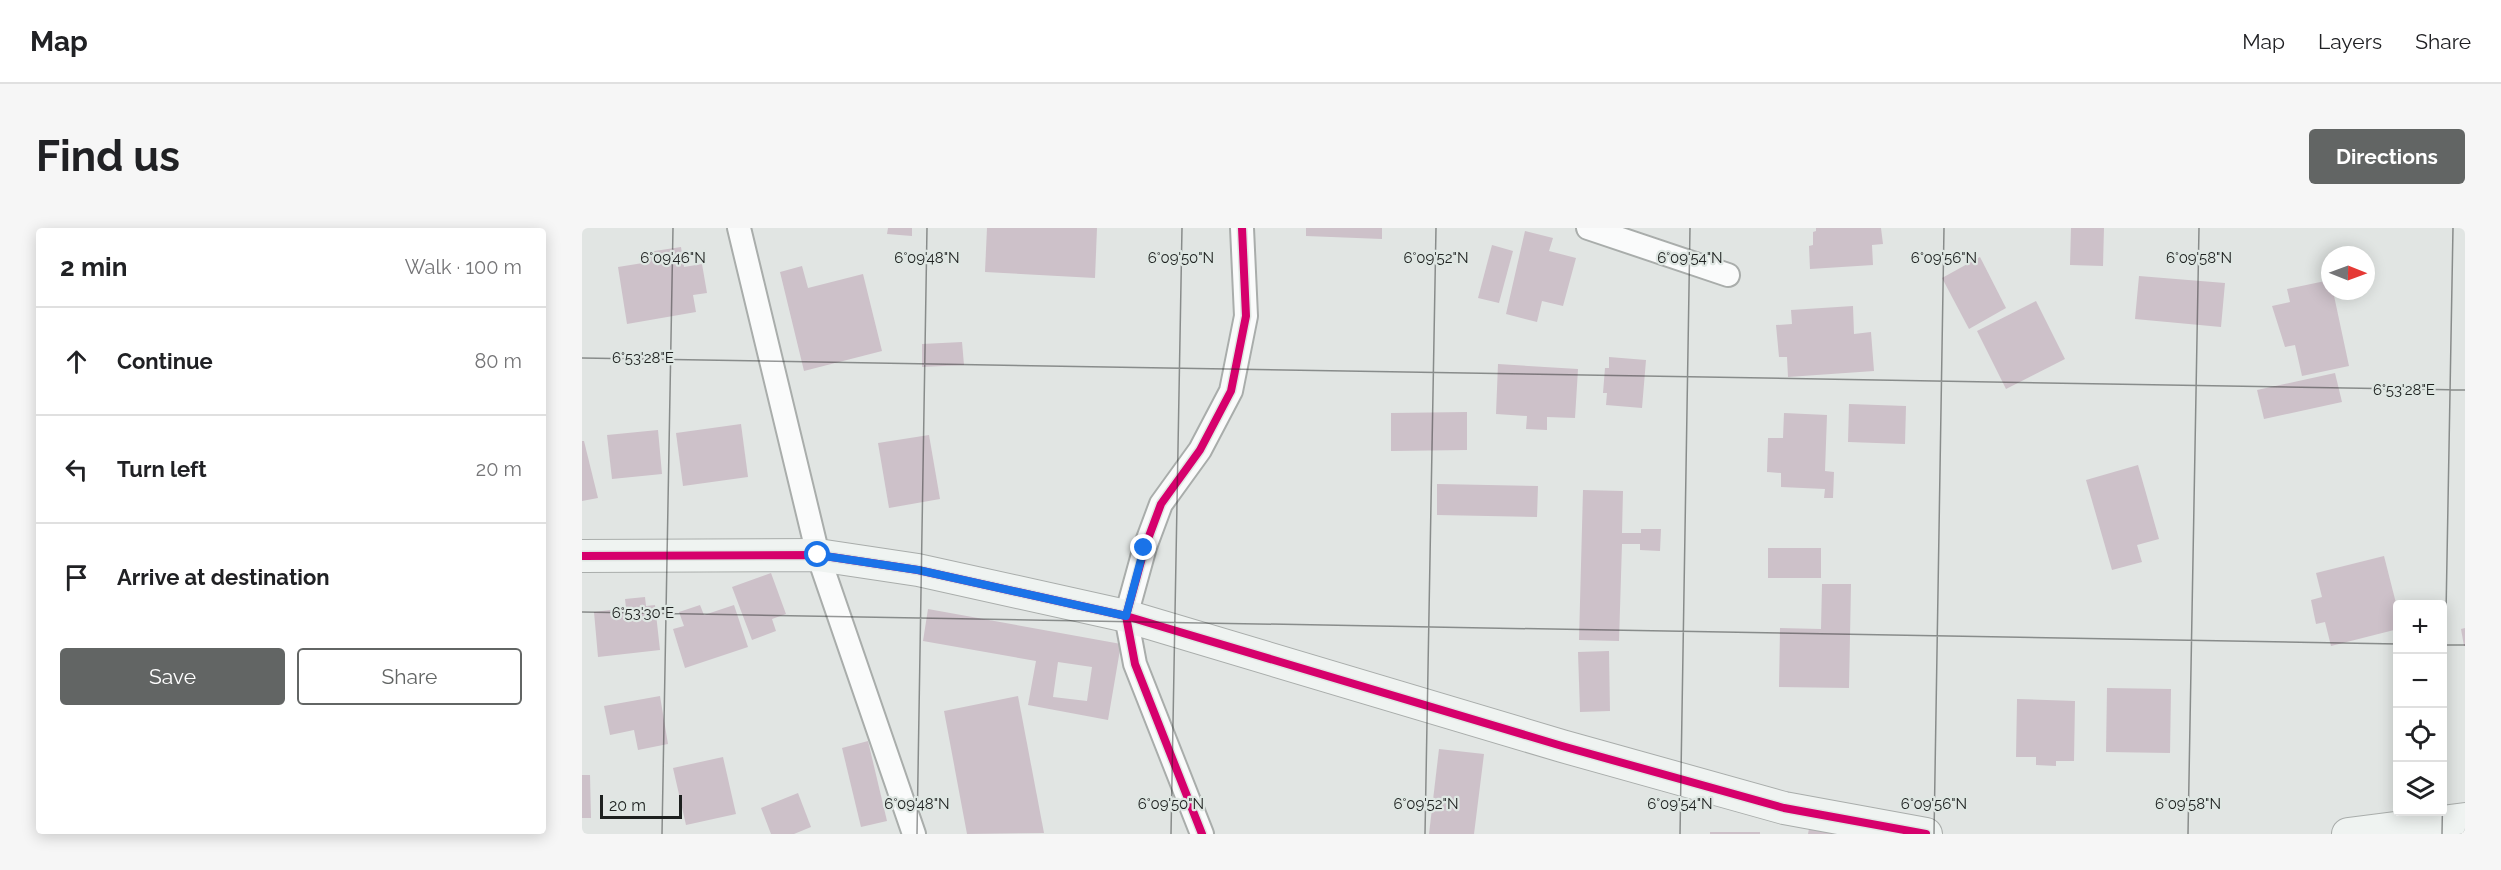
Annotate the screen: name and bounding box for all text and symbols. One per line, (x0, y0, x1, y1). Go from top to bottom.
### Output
text: Map (30, 25, 88, 58)
text: Map (2242, 29, 2285, 54)
text: Layers (2318, 29, 2382, 54)
text: Share (2415, 29, 2471, 54)
button: Directions (2309, 129, 2465, 184)
text: Find us (36, 132, 180, 181)
north arrow (2321, 246, 2375, 300)
text: 6°09'46"N (640, 249, 706, 267)
text: 6°09'48"N (894, 249, 960, 267)
text: 6°09'50"N (1148, 249, 1214, 267)
text: 6°09'52"N (1403, 249, 1469, 267)
text: 6°09'54"N (1657, 249, 1723, 267)
text: 6°09'56"N (1911, 249, 1977, 267)
text: 6°09'58"N (2166, 249, 2232, 267)
text: 2 min (60, 252, 127, 282)
text: Walk · 100 m (405, 255, 522, 279)
icon: ahead (60, 345, 93, 378)
text: Continue (117, 348, 213, 374)
text: 80 m (474, 349, 522, 373)
text: 6°53'28"E (612, 349, 674, 367)
text: 6°53'28"E (2373, 381, 2435, 399)
icon: left (60, 453, 93, 486)
text: Turn left (117, 456, 207, 482)
text: 20 m (476, 457, 522, 481)
route end (1130, 534, 1156, 560)
route start (804, 541, 830, 567)
icon: arrive (60, 561, 93, 594)
text: Arrive at destination (117, 564, 330, 590)
map controls (2393, 600, 2447, 816)
button: + (2393, 600, 2447, 654)
text: 6°53'30"E (612, 604, 674, 622)
button: Save (60, 648, 285, 705)
button: Share (297, 648, 522, 705)
button: − (2393, 654, 2447, 708)
button: locate (2393, 708, 2447, 762)
button: layers (2393, 762, 2447, 816)
scale bar (600, 792, 682, 820)
text: 6°09'48"N (884, 795, 950, 813)
text: 6°09'50"N (1138, 795, 1204, 813)
text: 6°09'52"N (1393, 795, 1459, 813)
text: 6°09'54"N (1647, 795, 1713, 813)
text: 6°09'56"N (1901, 795, 1967, 813)
text: 6°09'58"N (2155, 795, 2221, 813)
text: 20 m (609, 796, 646, 815)

